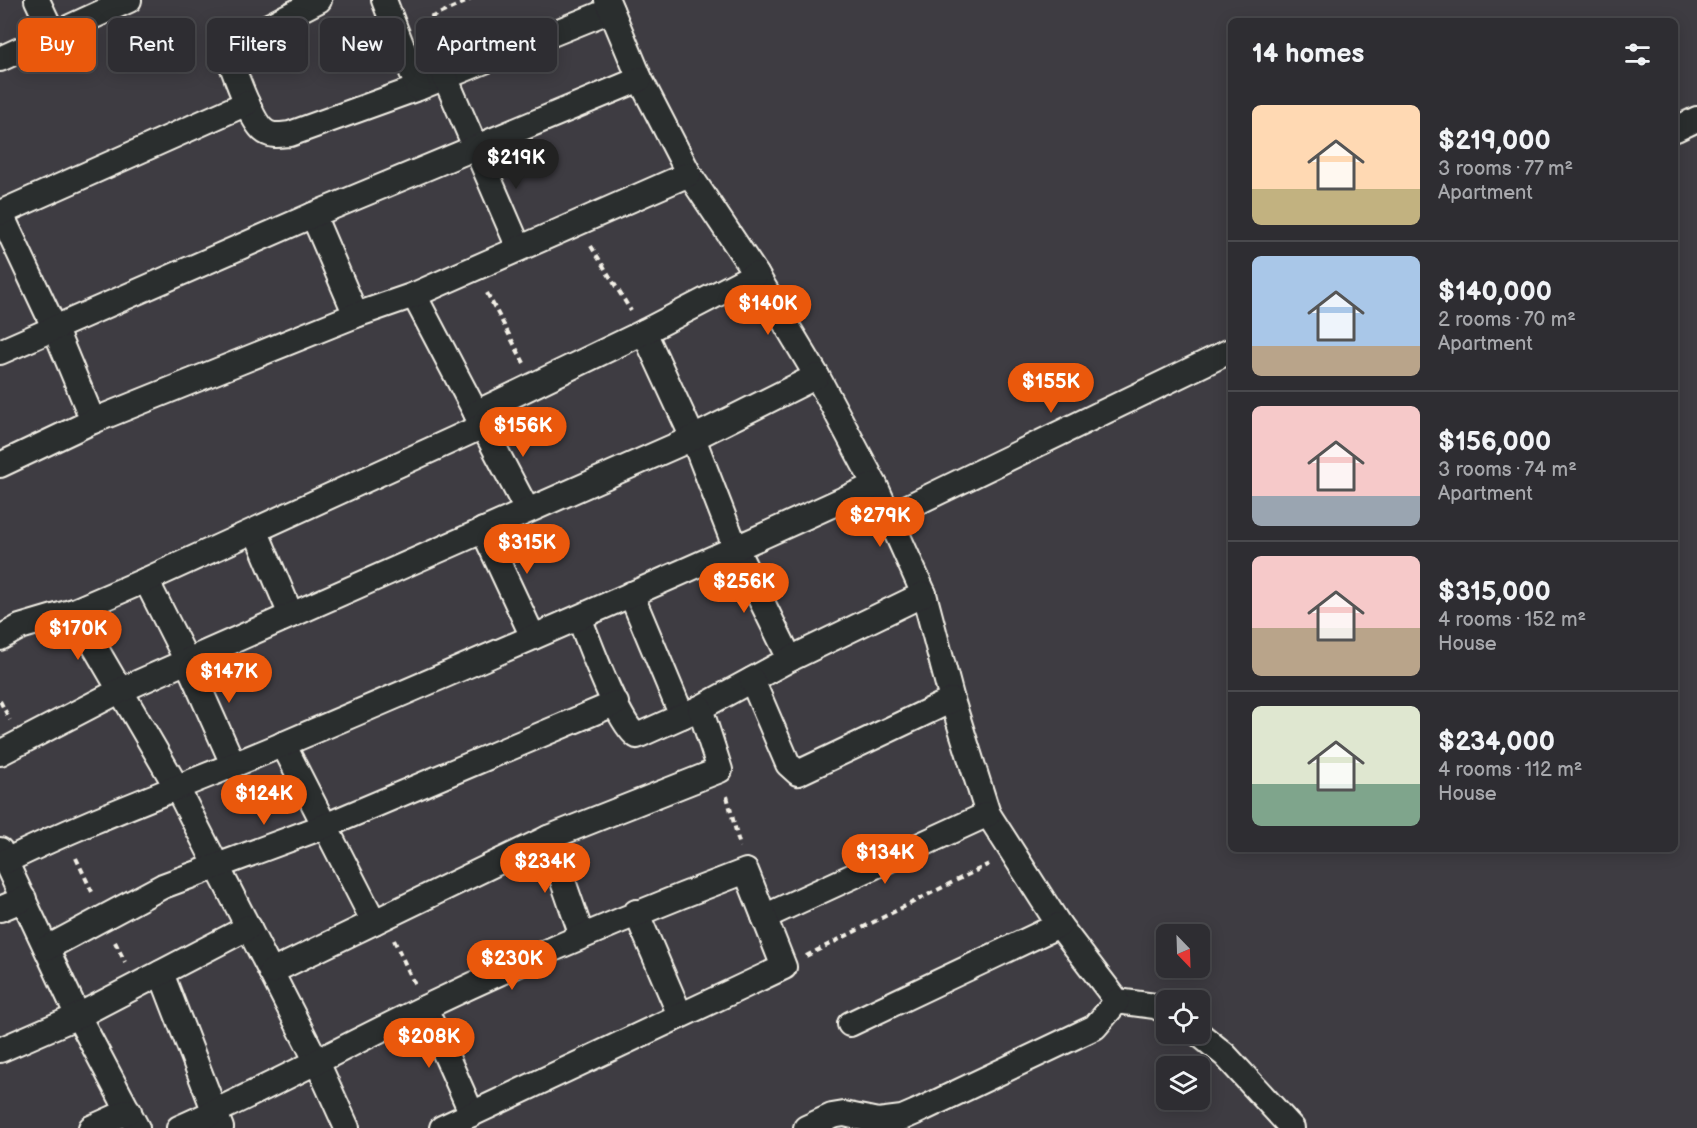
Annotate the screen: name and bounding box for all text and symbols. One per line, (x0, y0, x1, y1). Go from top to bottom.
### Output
chip: Buy (18, 18, 96, 72)
chip: Rent (108, 18, 195, 72)
chip: Filters (207, 18, 308, 72)
chip: New (320, 18, 404, 72)
chip: Apartment (416, 18, 557, 72)
icon: filters (1621, 38, 1654, 71)
text: 14 homes (1252, 39, 1364, 70)
text: $219,000 (1438, 126, 1551, 157)
icon: home (1300, 129, 1372, 201)
pin: $219K (474, 139, 558, 190)
text: $219K (487, 146, 545, 170)
text: 3 rooms · 77 m² (1438, 157, 1573, 181)
text: Apartment (1438, 181, 1533, 205)
text: $140,000 (1438, 277, 1552, 308)
icon: home (1300, 280, 1372, 352)
pin: $140K (726, 285, 810, 336)
text: $140K (738, 292, 798, 316)
text: 2 rooms · 70 m² (1438, 308, 1576, 332)
text: Apartment (1438, 332, 1533, 356)
pin: $155K (1009, 363, 1093, 414)
text: $155K (1022, 370, 1080, 394)
pin: $156K (481, 407, 565, 458)
text: $156K (494, 414, 552, 438)
text: $156,000 (1438, 427, 1551, 458)
icon: home (1300, 430, 1372, 502)
text: 3 rooms · 74 m² (1438, 458, 1577, 482)
text: Apartment (1438, 482, 1533, 506)
pin: $279K (838, 497, 922, 548)
text: $279K (850, 504, 911, 528)
pin: $315K (485, 524, 569, 575)
text: $315K (498, 531, 556, 555)
pin: $256K (702, 563, 786, 614)
text: $256K (713, 570, 775, 594)
text: $315,000 (1438, 577, 1551, 608)
icon: home (1300, 580, 1372, 652)
text: 4 rooms · 152 m² (1438, 608, 1586, 632)
pin: $170K (36, 610, 120, 661)
text: $170K (49, 617, 107, 641)
text: House (1438, 632, 1497, 656)
pin: $147K (187, 653, 271, 704)
text: $147K (200, 660, 258, 684)
text: $234,000 (1438, 727, 1555, 758)
icon: home (1300, 730, 1372, 802)
text: 4 rooms · 112 m² (1438, 758, 1582, 782)
pin: $124K (222, 775, 306, 826)
text: $124K (235, 782, 293, 806)
text: House (1438, 782, 1497, 806)
pin: $134K (843, 834, 927, 885)
text: $134K (856, 841, 914, 865)
pin: $234K (503, 843, 587, 894)
text: $234K (514, 850, 576, 874)
north arrow (1156, 924, 1210, 978)
map controls (1156, 924, 1210, 1110)
pin: $230K (470, 940, 554, 991)
text: $230K (481, 947, 543, 971)
button: locate (1156, 990, 1210, 1044)
pin: $208K (387, 1018, 471, 1069)
text: $208K (398, 1025, 460, 1049)
button: layers (1156, 1056, 1210, 1110)

